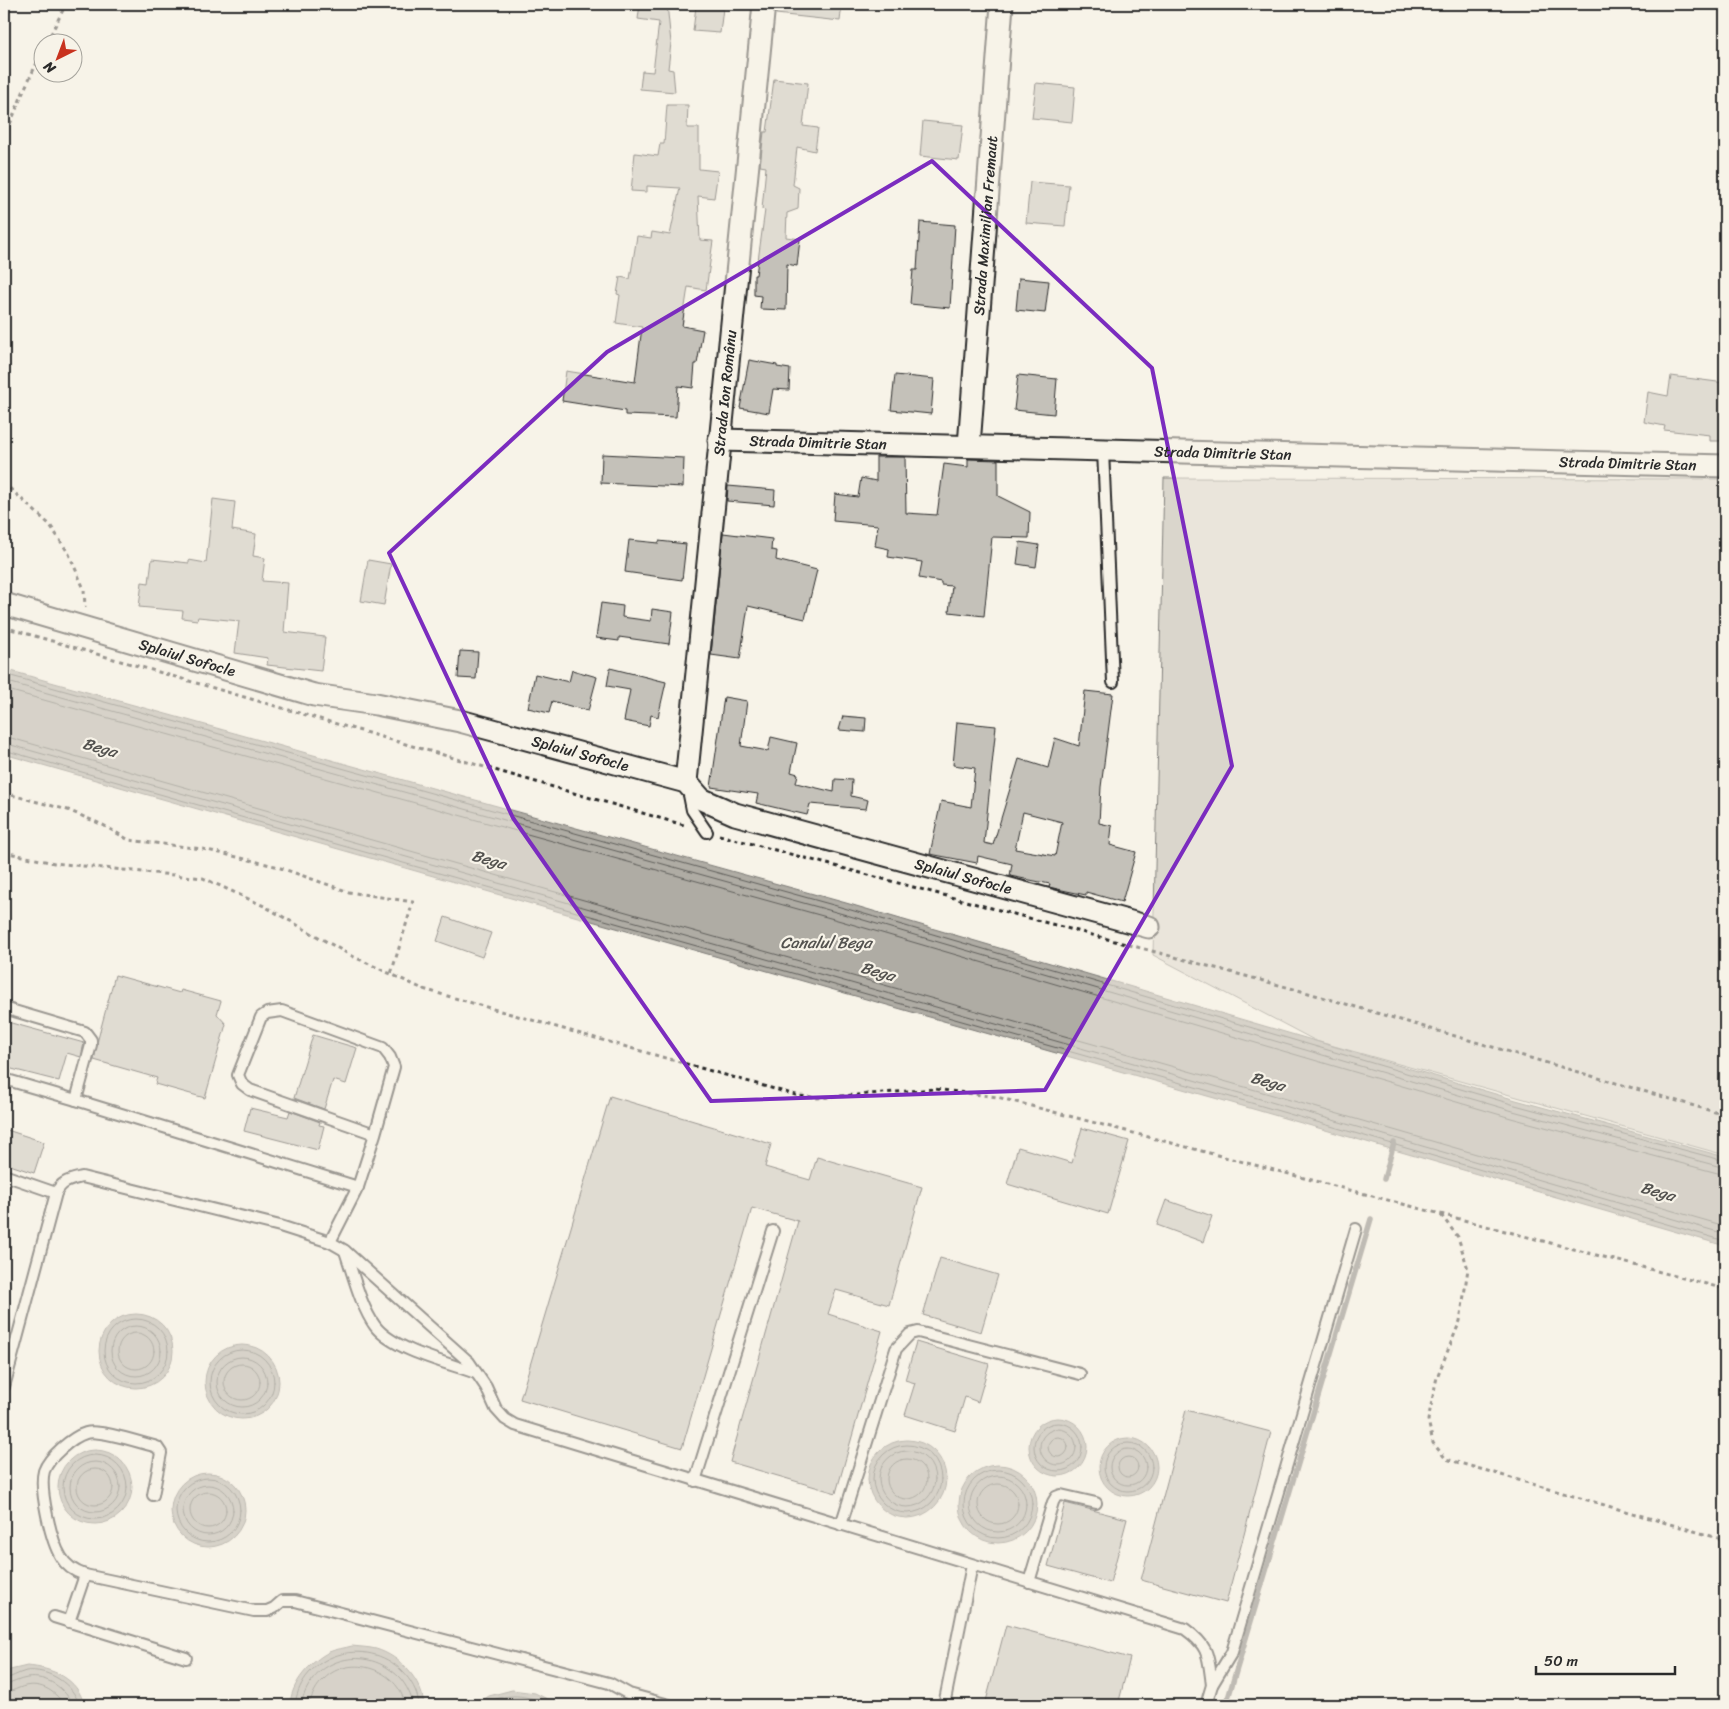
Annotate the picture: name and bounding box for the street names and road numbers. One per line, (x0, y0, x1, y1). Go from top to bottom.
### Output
street label: Strada Maximilian Fremaut (966, 134, 1005, 316)
street label: Strada Ion Românu (706, 329, 744, 457)
street label: Strada Dimitrie Stan (749, 428, 887, 457)
street label: Strada Dimitrie Stan (1154, 438, 1292, 468)
street label: Strada Dimitrie Stan (1559, 449, 1697, 478)
street label: Splaiul Sofocle (136, 631, 239, 684)
street label: Splaiul Sofocle (529, 728, 632, 779)
street label: Splaiul Sofocle (912, 851, 1015, 902)

